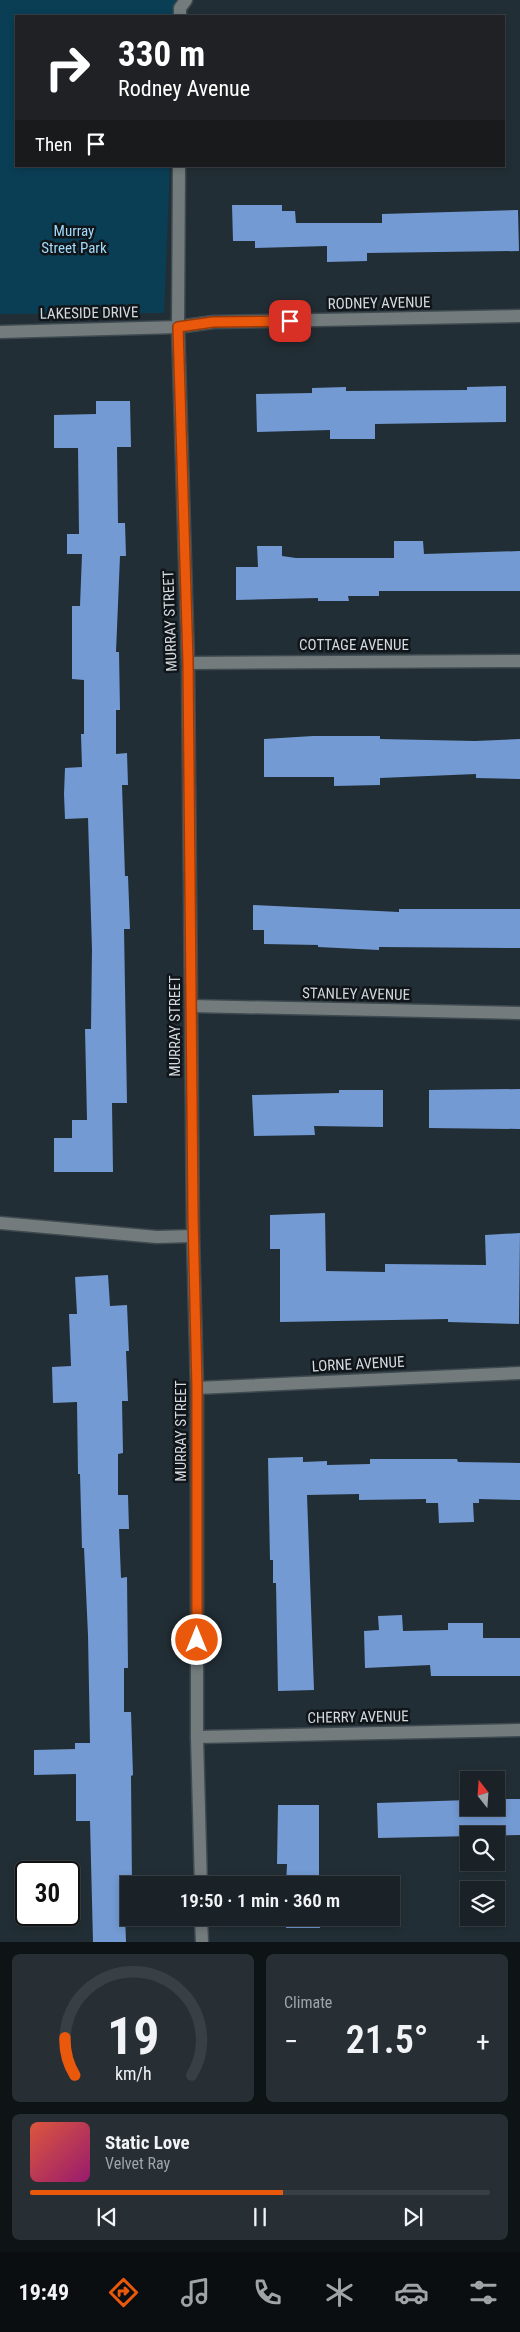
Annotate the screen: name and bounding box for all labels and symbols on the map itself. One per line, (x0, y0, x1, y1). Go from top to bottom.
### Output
park label: Murray Street Park (41, 222, 107, 257)
street label: RODNEY AVENUE (328, 293, 430, 313)
pin (269, 300, 311, 342)
street label: LAKESIDE DRIVE (40, 303, 138, 323)
street label: MURRAY STREET (159, 570, 181, 672)
street label: COTTAGE AVENUE (299, 636, 409, 654)
street label: MURRAY STREET (166, 975, 184, 1077)
street label: STANLEY AVENUE (302, 984, 410, 1004)
street label: LORNE AVENUE (311, 1353, 405, 1375)
street label: MURRAY STREET (172, 1380, 190, 1482)
position arrow (170, 1613, 222, 1665)
street label: CHERRY AVENUE (307, 1707, 409, 1727)
north arrow (460, 1771, 505, 1816)
speed limit sign: 30 (15, 1861, 80, 1926)

